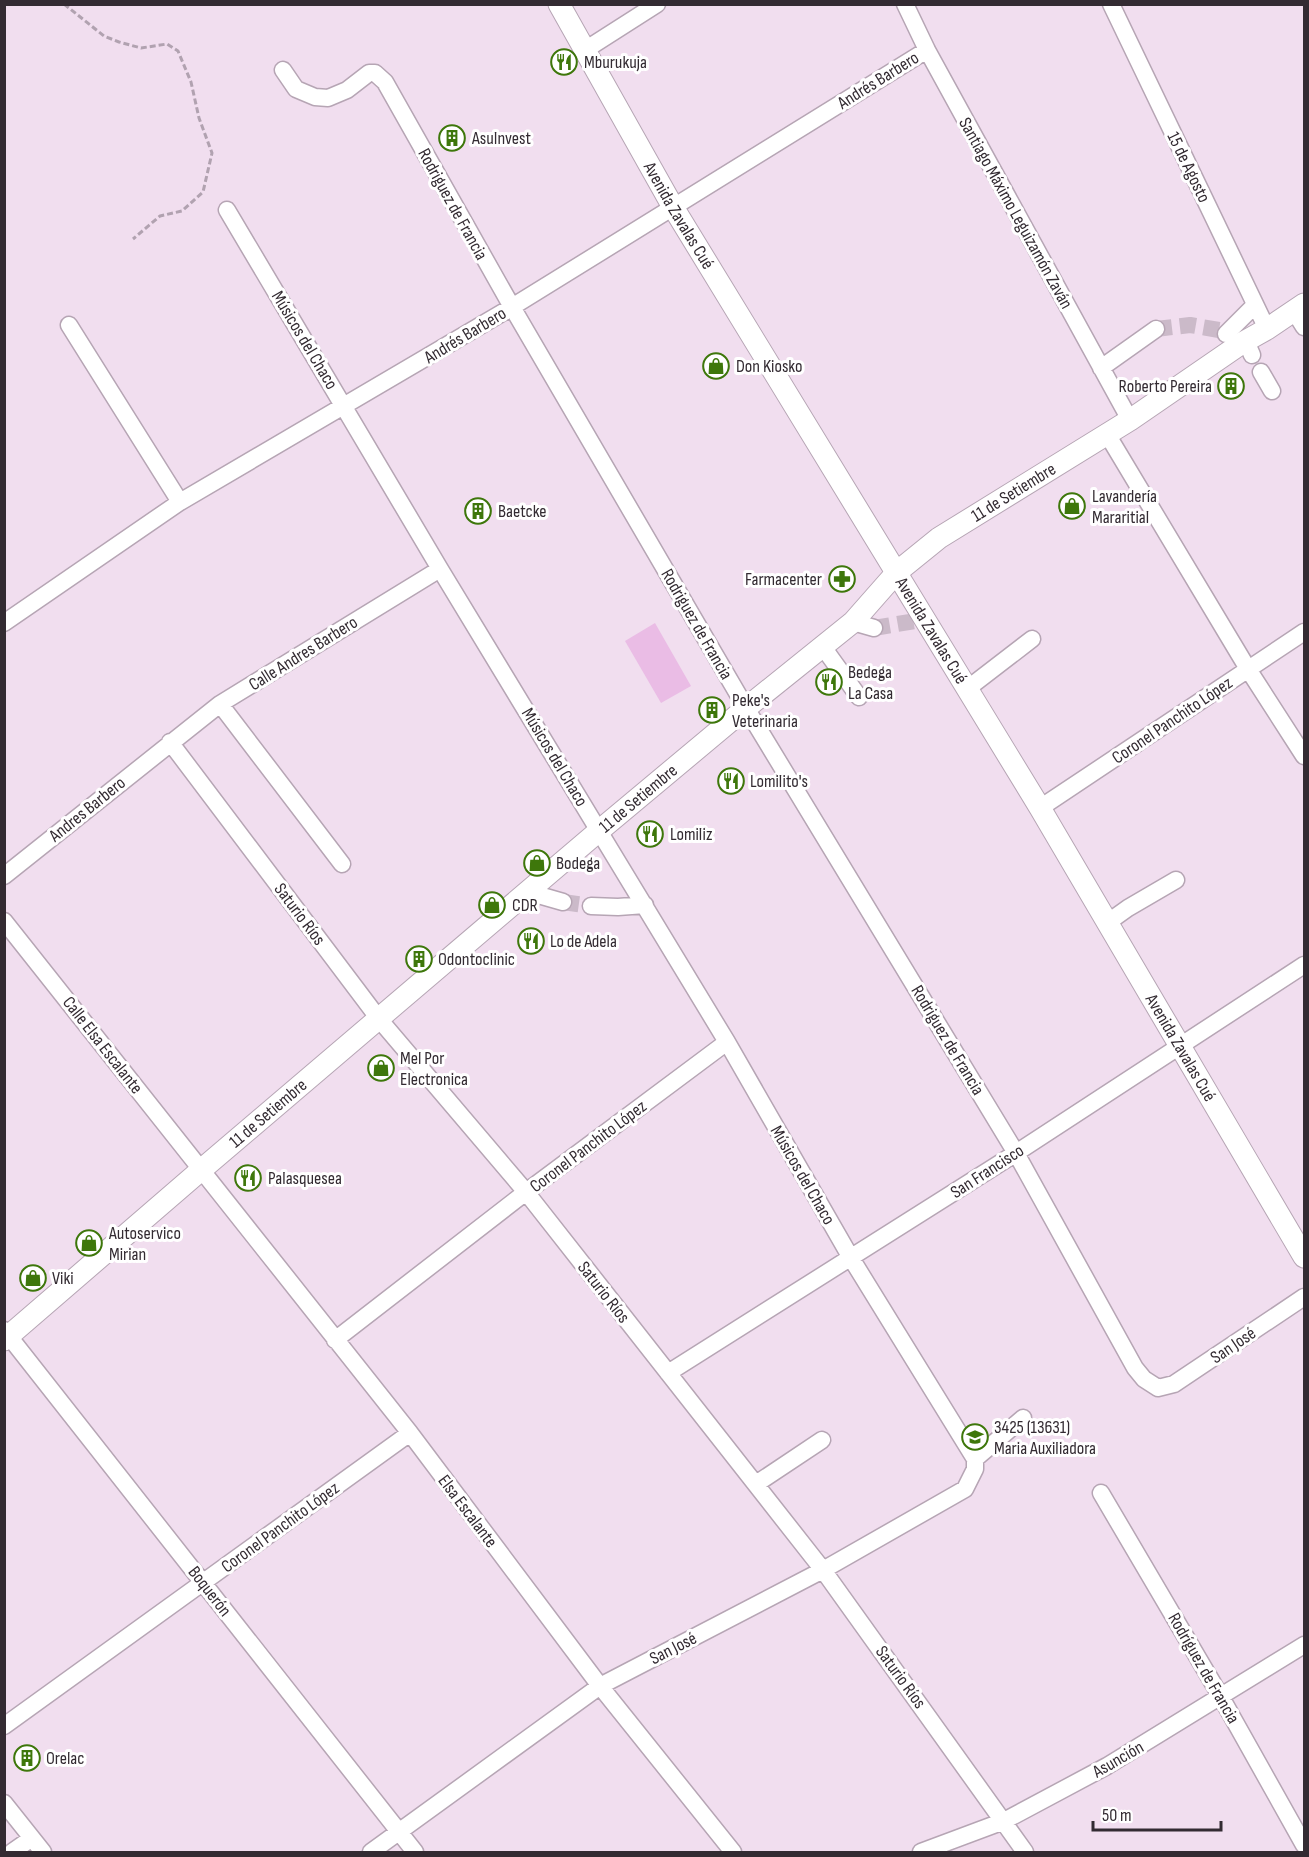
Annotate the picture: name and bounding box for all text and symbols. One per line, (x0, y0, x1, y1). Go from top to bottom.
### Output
restaurant icon: Mburukuja (549, 47, 579, 77)
street label: Andrés Barbero (833, 47, 923, 114)
place label: Mburukuja (584, 52, 647, 73)
street label: Santiago Máximo Leguizamón Zaván (954, 114, 1077, 313)
building icon: AsuInvest (437, 123, 467, 153)
place label: AsuInvest (471, 128, 532, 149)
street label: 15 de Agosto (1162, 129, 1215, 206)
street label: Rodriguez de Francia (413, 145, 492, 264)
street label: Avenida Zavalas Cué (638, 157, 718, 273)
street label: Músicos del Chaco (267, 287, 342, 393)
street label: Andrés Barbero (420, 303, 510, 369)
shop icon: Don Kiosko (701, 351, 731, 381)
place label: Don Kiosko (736, 356, 802, 377)
building icon: Roberto Pereira (1216, 371, 1246, 401)
place label: Roberto Pereira (1119, 376, 1212, 397)
street label: 11 de Setiembre (968, 459, 1060, 526)
place label: Lavandería Mararitial (1092, 486, 1157, 528)
shop icon: Lavandería Mararitial (1057, 491, 1087, 521)
building icon: Baetcke (463, 496, 493, 526)
place label: Baetcke (498, 501, 547, 522)
pharmacy icon: Farmacenter (827, 564, 857, 594)
street label: Rodriguez de Francia (656, 565, 737, 683)
place label: Farmacenter (745, 569, 822, 590)
street label: Avenida Zavalas Cué (890, 573, 972, 688)
street label: Calle Andres Barbero (245, 612, 361, 695)
place label: Bedega La Casa (848, 662, 893, 704)
restaurant icon: Bedega La Casa (814, 667, 844, 697)
street label: Coronel Panchito López (1108, 672, 1237, 768)
place label: Peke's Veterinaria (732, 690, 798, 732)
building icon: Peke's Veterinaria (697, 695, 727, 725)
street label: Músicos del Chaco (517, 704, 592, 810)
street label: 11 de Setiembre (595, 760, 682, 837)
restaurant icon: Lomilito's (716, 766, 746, 796)
place label: Lomilito's (750, 771, 808, 792)
street label: Andres Barbero (44, 772, 130, 847)
restaurant icon: Lomiliz (635, 819, 665, 849)
place label: Lomiliz (670, 824, 713, 845)
shop icon: Bodega (522, 848, 552, 878)
place label: Bodega (556, 853, 600, 874)
street label: Saturio Ríos (270, 879, 330, 949)
shop icon: CDR (477, 890, 507, 920)
place label: CDR (512, 895, 538, 916)
restaurant icon: Lo de Adela (516, 926, 546, 956)
place label: Lo de Adela (550, 931, 617, 952)
building icon: Odontoclinic (404, 944, 434, 974)
place label: Odontoclinic (438, 949, 515, 970)
street label: Rodriguez de Francia (907, 982, 989, 1099)
street label: Avenida Zavalas Cué (1140, 990, 1220, 1105)
street label: Calle Elsa Escalante (58, 993, 147, 1098)
place label: Mel Por Electronica (400, 1048, 468, 1090)
shop icon: Mel Por Electronica (366, 1053, 396, 1083)
street label: 11 de Setiembre (225, 1075, 311, 1152)
street label: Coronel Panchito López (526, 1095, 651, 1197)
street label: Músicos del Chaco (766, 1122, 839, 1229)
street label: San Francisco (947, 1140, 1028, 1203)
restaurant icon: Palasquesea (233, 1163, 263, 1193)
place label: Palasquesea (268, 1168, 342, 1189)
place label: Autoservico Mirian (108, 1223, 181, 1265)
shop icon: Autoservico Mirian (74, 1228, 104, 1258)
street label: Saturio Ríos (573, 1257, 634, 1327)
shop icon: Viki (18, 1263, 48, 1293)
place label: Viki (52, 1268, 74, 1289)
street label: San José (1207, 1323, 1260, 1368)
place label: 3425 (13631) Maria Auxiliadora (994, 1417, 1096, 1459)
school or university icon: 3425 (13631) Maria Auxiliadora (960, 1422, 990, 1452)
street label: Elsa Escalante (434, 1471, 502, 1552)
street label: Coronel Panchito López (217, 1477, 344, 1577)
street label: Boquerón (184, 1562, 236, 1621)
street label: Rodríguez de Francia (1163, 1609, 1244, 1727)
street label: San José (646, 1628, 700, 1669)
street label: Saturio Ríos (871, 1642, 930, 1713)
street label: Asunción (1088, 1737, 1147, 1783)
building icon: Orelac (12, 1743, 42, 1773)
place label: Orelac (46, 1748, 84, 1769)
scale bar (1093, 1794, 1220, 1832)
text: 50 m (1102, 1805, 1132, 1826)

